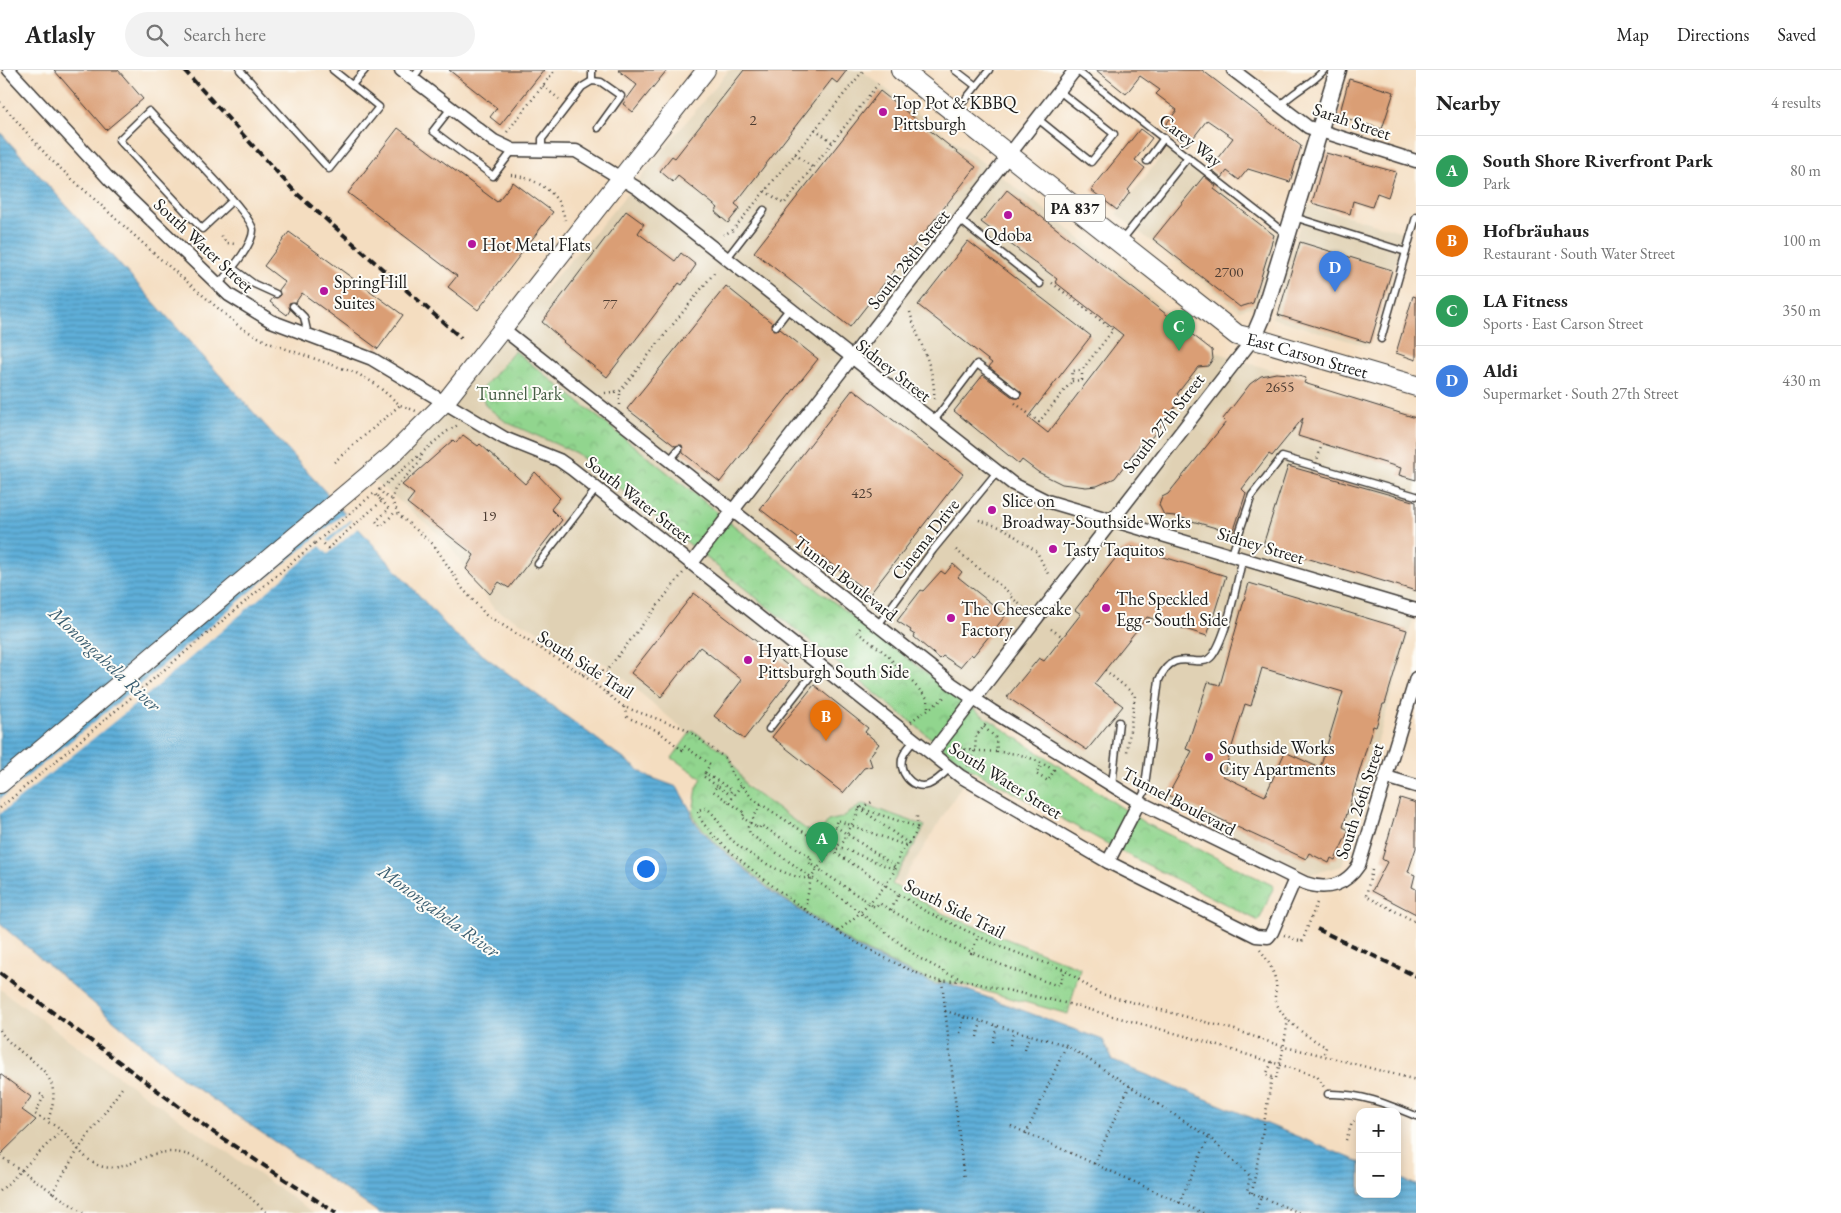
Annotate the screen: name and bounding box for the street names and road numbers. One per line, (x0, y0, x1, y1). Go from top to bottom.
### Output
street label: Sarah Street (1310, 97, 1394, 145)
street label: Carey Way (1155, 108, 1227, 172)
street label: South Water Street (149, 193, 259, 298)
road number: PA 837 (1045, 195, 1105, 222)
street label: South 28th Street (862, 204, 954, 314)
street label: East Carson Street (1244, 326, 1371, 383)
street label: Sidney Street (852, 333, 937, 407)
street label: South 27th Street (1117, 368, 1209, 478)
street label: South Water Street (581, 450, 697, 548)
street label: Cinema Drive (886, 494, 964, 584)
street label: Sidney Street (1215, 521, 1307, 569)
street label: Tunnel Boulevard (789, 530, 903, 626)
street label: South Side Trail (534, 624, 638, 704)
street label: South Water Street (945, 736, 1067, 824)
street label: South 26th Street (1329, 740, 1389, 862)
street label: Tunnel Boulevard (1118, 761, 1241, 841)
street label: South Side Trail (901, 873, 1009, 943)

